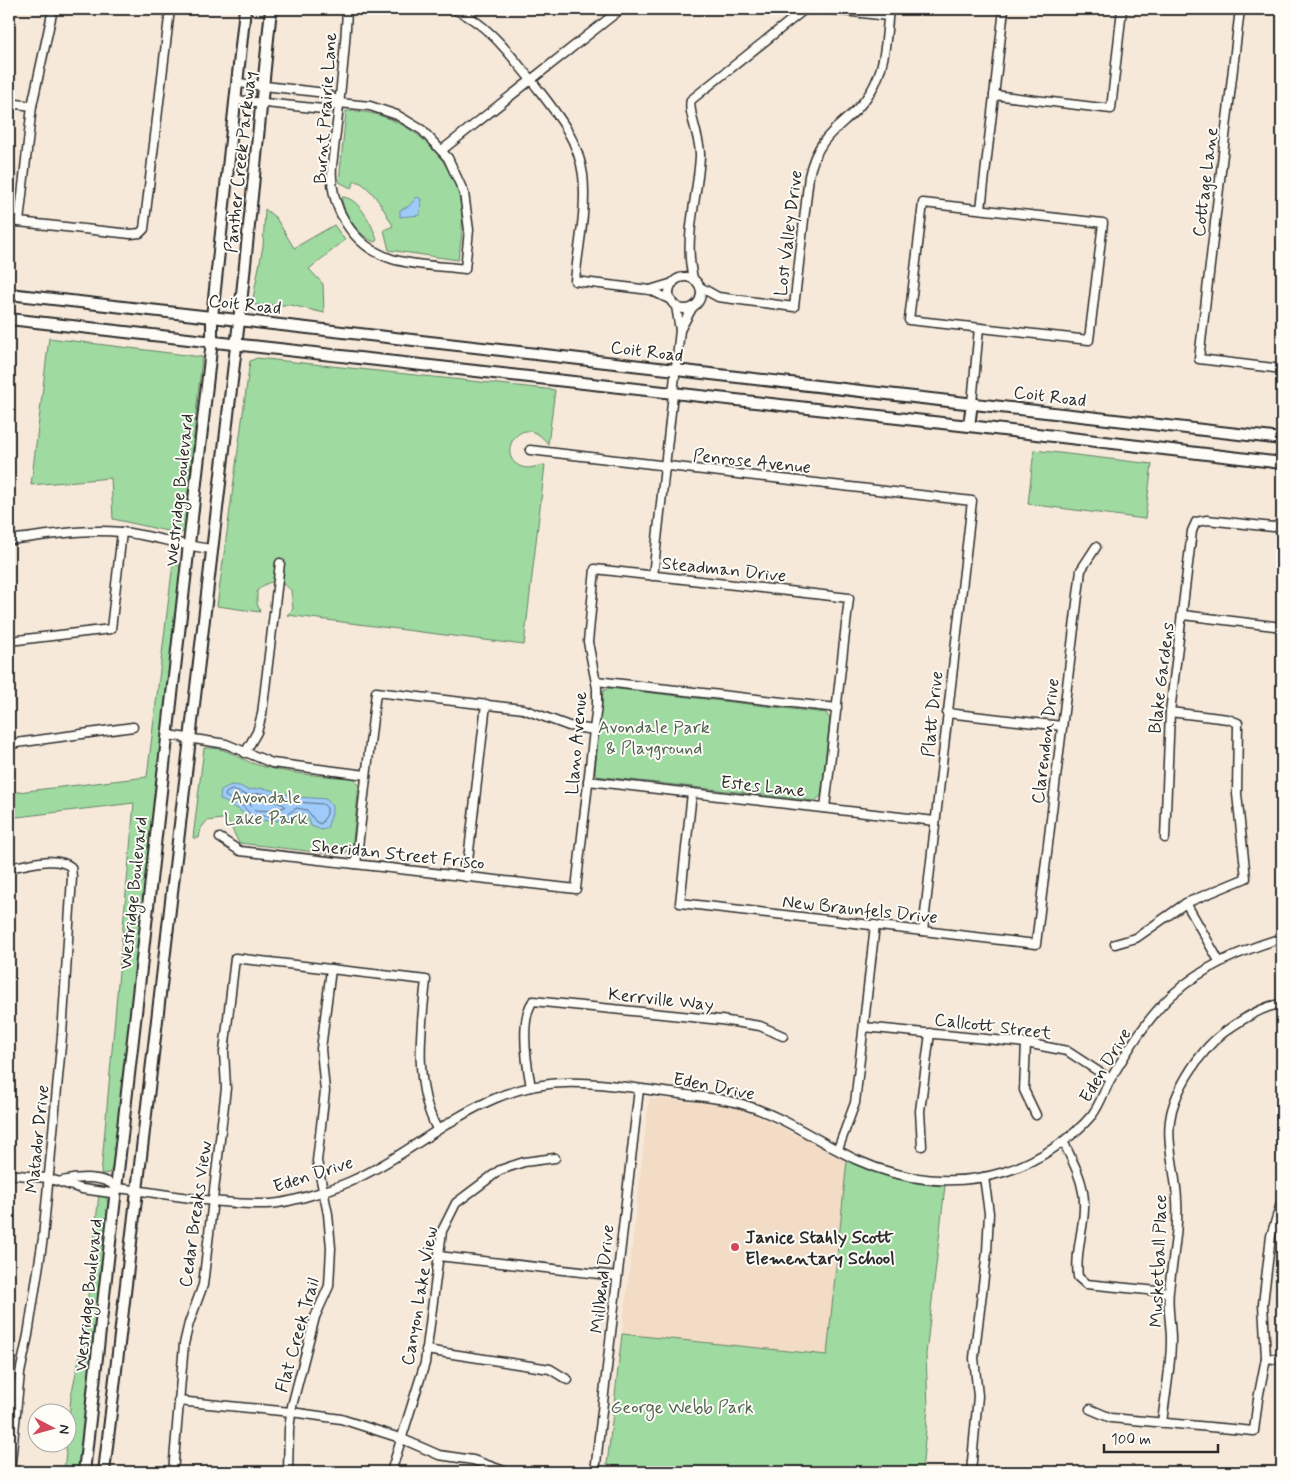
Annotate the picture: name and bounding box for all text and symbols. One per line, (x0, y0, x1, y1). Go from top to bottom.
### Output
street label: Burnt Prairie Lane (309, 31, 343, 185)
street label: Panther Creek Parkway (220, 70, 262, 254)
street label: Cottage Lane (1187, 126, 1225, 238)
street label: Lost Valley Drive (769, 169, 809, 297)
street label: Coit Road (207, 289, 283, 321)
street label: Coit Road (609, 336, 685, 368)
street label: Coit Road (1012, 381, 1088, 413)
street label: Westridge Boulevard (160, 413, 201, 568)
street label: Penrose Avenue (692, 444, 812, 480)
street label: Steadman Drive (661, 552, 787, 588)
street label: Blake Gardens (1143, 621, 1181, 735)
street label: Platt Drive (917, 670, 949, 758)
street label: Clarendon Drive (1026, 677, 1066, 805)
street label: Llano Avenue (561, 690, 593, 796)
park label: Avondale Park & Playground (598, 716, 710, 761)
street label: Estes Lane (719, 771, 807, 803)
park label: Avondale Lake Park (224, 786, 308, 831)
street label: Westridge Boulevard (114, 816, 155, 971)
street label: Sheridan Street Frisco (310, 834, 486, 876)
street label: New Braunfels Drive (781, 890, 939, 930)
street label: Kerrville Way (607, 983, 715, 1017)
street label: Callcott Street (933, 1008, 1053, 1046)
street label: Eden Drive (1074, 1024, 1138, 1107)
street label: Eden Drive (671, 1067, 757, 1107)
street label: Matador Drive (20, 1084, 56, 1195)
street label: Cedar Breaks View (174, 1139, 218, 1289)
street label: Eden Drive (270, 1151, 356, 1199)
street label: Musketball Place (1145, 1194, 1173, 1328)
street label: Westridge Boulevard (69, 1218, 110, 1373)
street label: Millbend Drive (585, 1223, 621, 1335)
street label: Canyon Lake View (396, 1225, 444, 1367)
place label: Janice Stahly Scott Elementary School (745, 1226, 895, 1271)
marker: Janice Stahly Scott Elementary School (729, 1241, 741, 1253)
street label: Flat Creek Trail (270, 1275, 326, 1395)
park label: George Webb Park (610, 1396, 754, 1421)
north arrow (28, 1404, 78, 1454)
scale bar (1104, 1421, 1217, 1453)
text: N (54, 1424, 73, 1435)
text: 100 m (1111, 1430, 1151, 1450)

